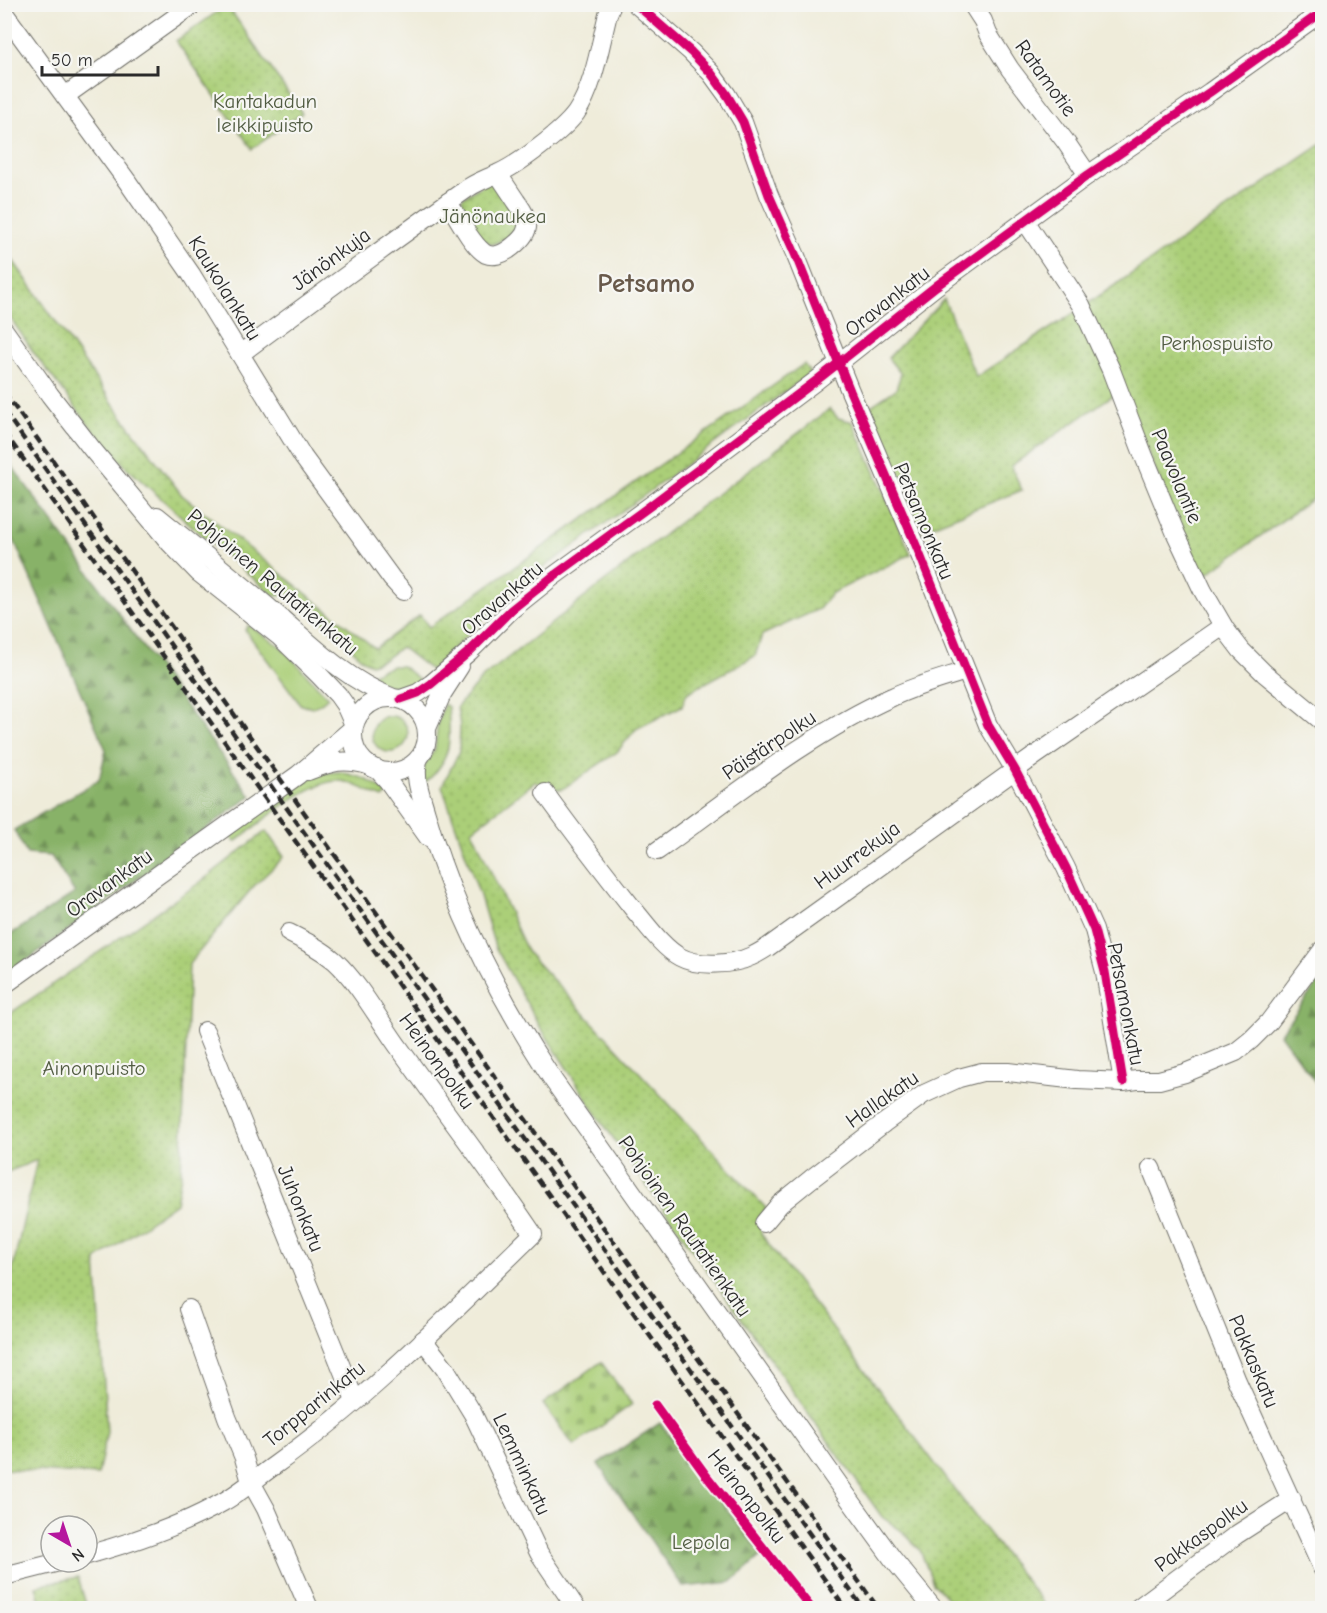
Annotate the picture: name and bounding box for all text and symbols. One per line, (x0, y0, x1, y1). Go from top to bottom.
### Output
street label: Ratamotie (1010, 35, 1082, 121)
scale bar (42, 39, 158, 77)
text: 50 m (51, 50, 93, 71)
park label: Kantakadun leikkipuisto (213, 89, 317, 137)
park label: Jänönaukea (439, 204, 547, 228)
street label: Jänönkuja (287, 222, 375, 296)
street label: Kaukolankatu (183, 231, 267, 345)
street label: Oravankatu (840, 261, 934, 341)
district label: Petsamo (597, 268, 695, 299)
park label: Perhospuisto (1161, 331, 1273, 355)
street label: Paavolantie (1146, 425, 1208, 527)
street label: Petsamonkatu (889, 459, 959, 583)
street label: Pohjoinen Rautatienkatu (183, 504, 363, 660)
street label: Oravankatu (456, 556, 548, 640)
street label: Päistärpolku (718, 705, 820, 785)
street label: Huurrekuja (809, 816, 905, 894)
street label: Oravankatu (61, 844, 157, 922)
street label: Petsamonkatu (1102, 941, 1150, 1067)
street label: Heinonpolku (394, 1008, 480, 1114)
park label: Ainonpuisto (42, 1056, 146, 1080)
street label: Hallakatu (841, 1065, 923, 1133)
street label: Pohjoinen Rautatienkatu (613, 1131, 757, 1321)
street label: Juhonkatu (273, 1161, 329, 1255)
street label: Pakkaskatu (1224, 1311, 1284, 1411)
street label: Torpparinkatu (258, 1356, 370, 1452)
street label: Lemminkatu (488, 1409, 556, 1519)
street label: Heinonpolku (703, 1444, 791, 1548)
street label: Pakkaspolku (1150, 1493, 1252, 1577)
north arrow (39, 1514, 99, 1574)
park label: Lepola (672, 1530, 730, 1554)
text: N (68, 1545, 88, 1565)

